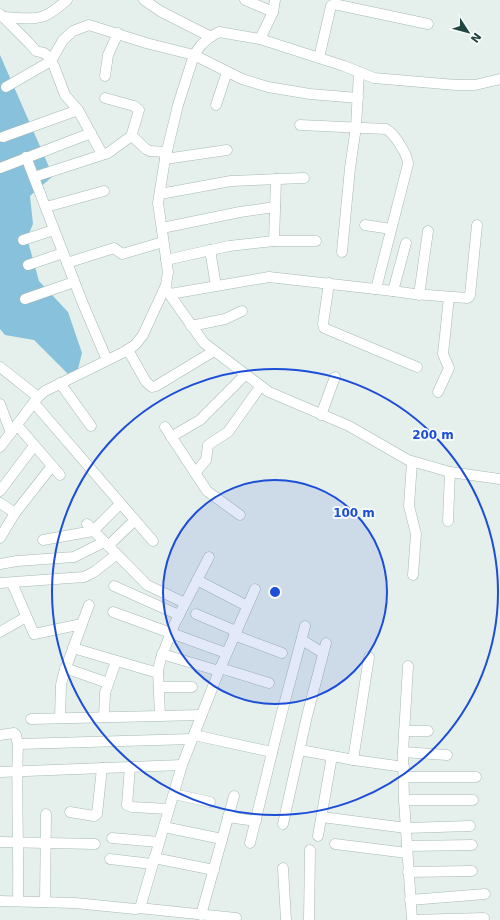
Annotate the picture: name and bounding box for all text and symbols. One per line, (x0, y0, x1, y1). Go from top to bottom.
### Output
north arrow (448, 12, 488, 52)
text: N (468, 30, 484, 45)
text: 200 m (412, 428, 454, 442)
text: 100 m (333, 506, 375, 520)
centre of rings (268, 585, 282, 599)

